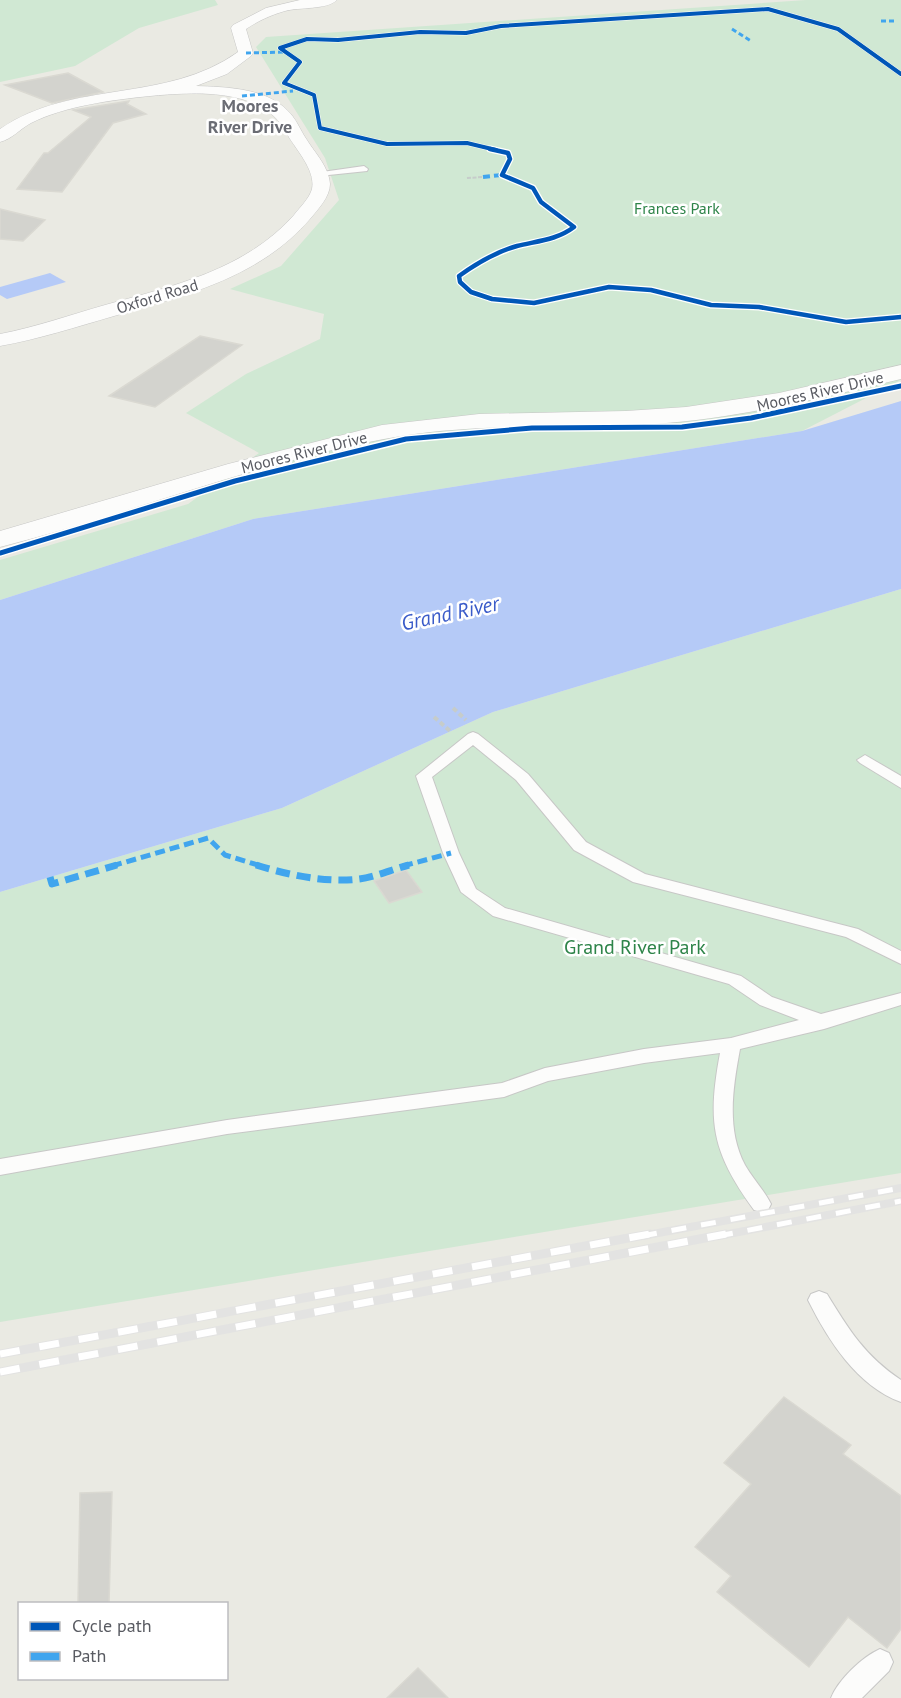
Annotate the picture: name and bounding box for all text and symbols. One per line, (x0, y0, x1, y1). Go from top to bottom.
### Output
district label: Moores River Drive (208, 94, 292, 138)
park label: Frances Park (634, 198, 720, 218)
street label: Oxford Road (114, 274, 200, 318)
street label: Moores River Drive (755, 367, 885, 415)
street label: Moores River Drive (239, 427, 369, 477)
water label: Grand River (399, 589, 503, 637)
park label: Grand River Park (564, 934, 706, 960)
legend (18, 1602, 228, 1680)
text: Cycle path (72, 1614, 152, 1637)
text: Path (72, 1644, 106, 1667)

